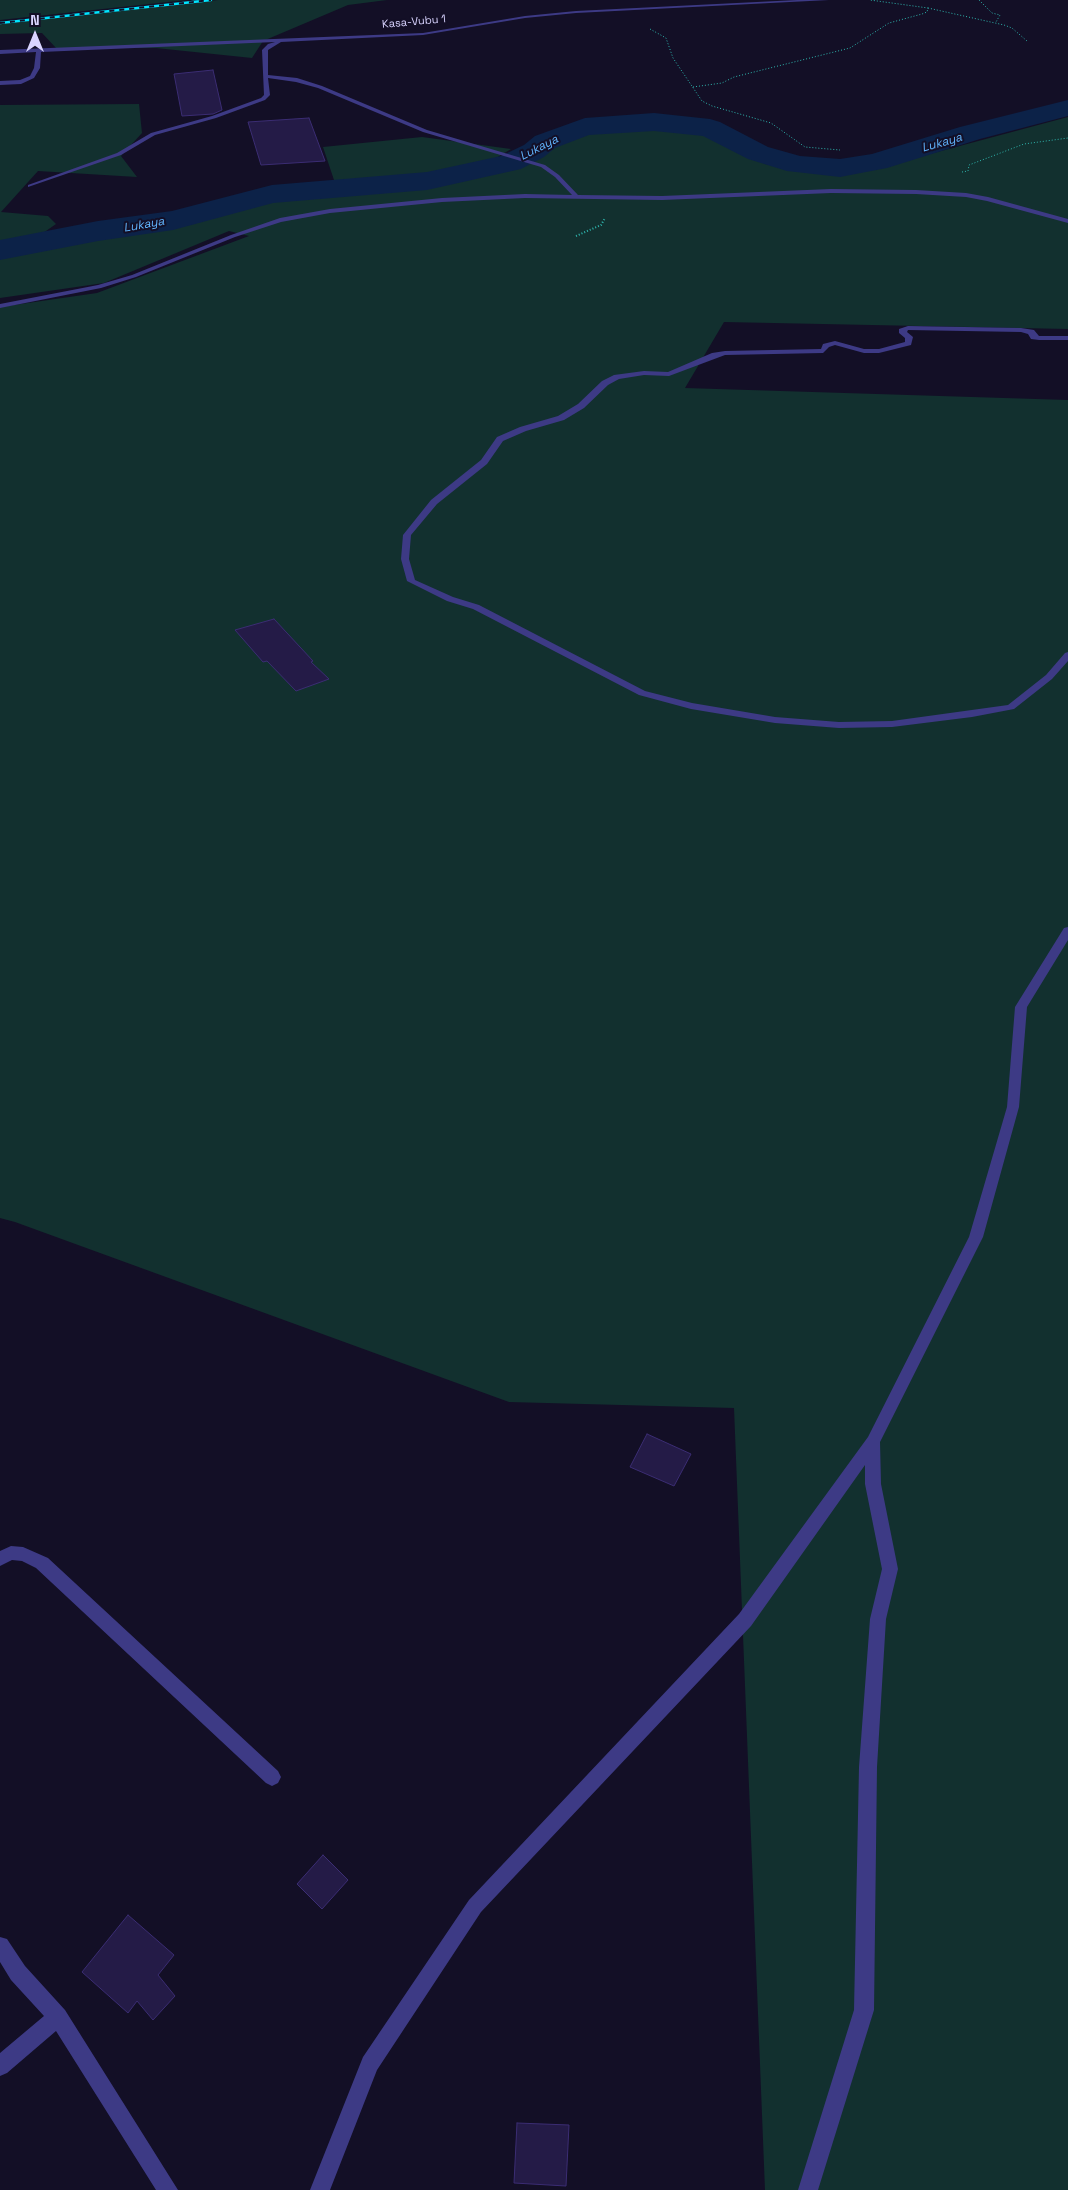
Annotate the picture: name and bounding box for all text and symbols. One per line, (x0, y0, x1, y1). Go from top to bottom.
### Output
north arrow (10, 10, 60, 60)
text: N (30, 11, 40, 29)
street label: Kasa-Vubu 1 (382, 13, 446, 31)
water label: Lukaya (920, 130, 964, 156)
water label: Lukaya (517, 132, 561, 164)
water label: Lukaya (122, 214, 166, 236)

